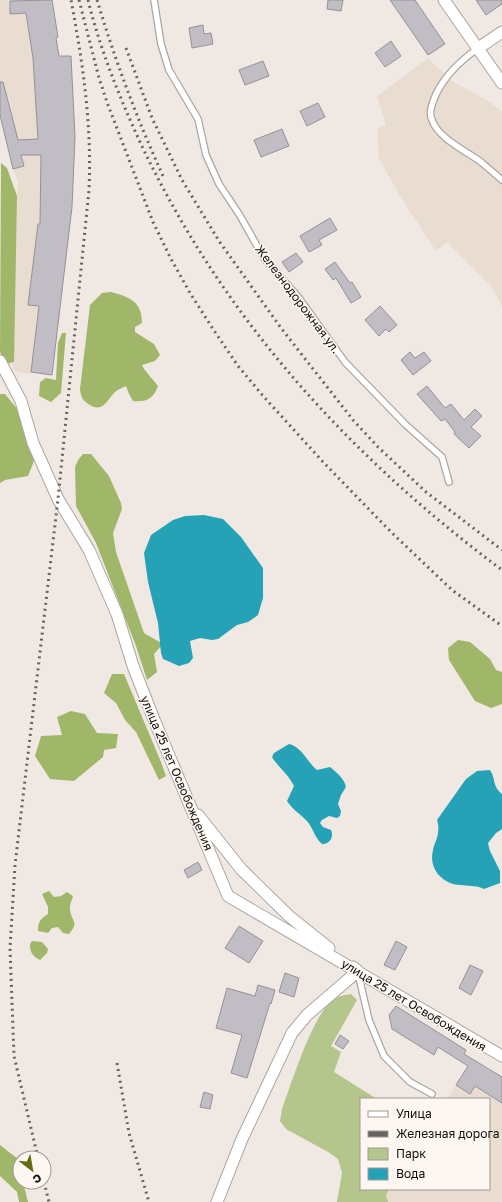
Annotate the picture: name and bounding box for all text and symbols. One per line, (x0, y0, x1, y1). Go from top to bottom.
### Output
street label: Железнодорожная ул. (252, 242, 344, 356)
street label: улица 25 лет Освобождения (138, 693, 216, 853)
street label: улица 25 лет Освобождения (339, 956, 489, 1054)
legend (360, 1098, 490, 1190)
text: Улица (396, 1106, 432, 1121)
text: Железная дорога (396, 1126, 499, 1141)
text: Парк (396, 1146, 426, 1161)
north arrow (12, 1150, 52, 1190)
text: Вода (396, 1166, 425, 1181)
text: С (31, 1171, 44, 1187)

